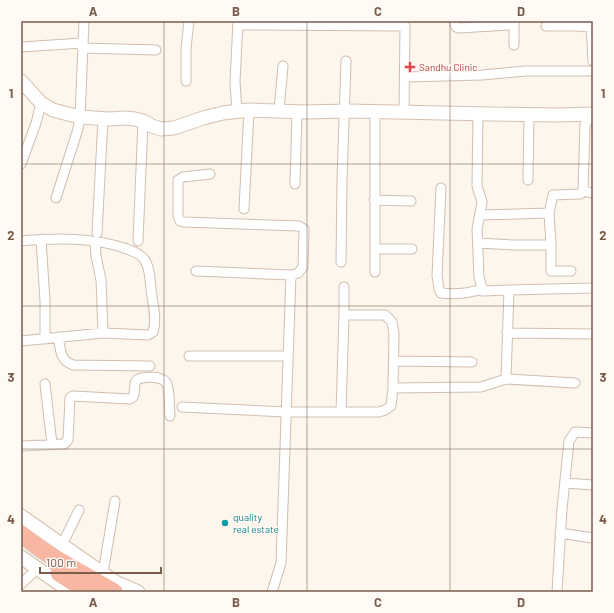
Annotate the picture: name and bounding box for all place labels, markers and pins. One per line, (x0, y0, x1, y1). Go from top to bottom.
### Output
marker: Sandhu Clinic (404, 61, 416, 73)
place label: Sandhu Clinic (419, 61, 478, 73)
place label: quality real estate (233, 511, 279, 535)
marker: quality real estate (220, 518, 230, 528)

